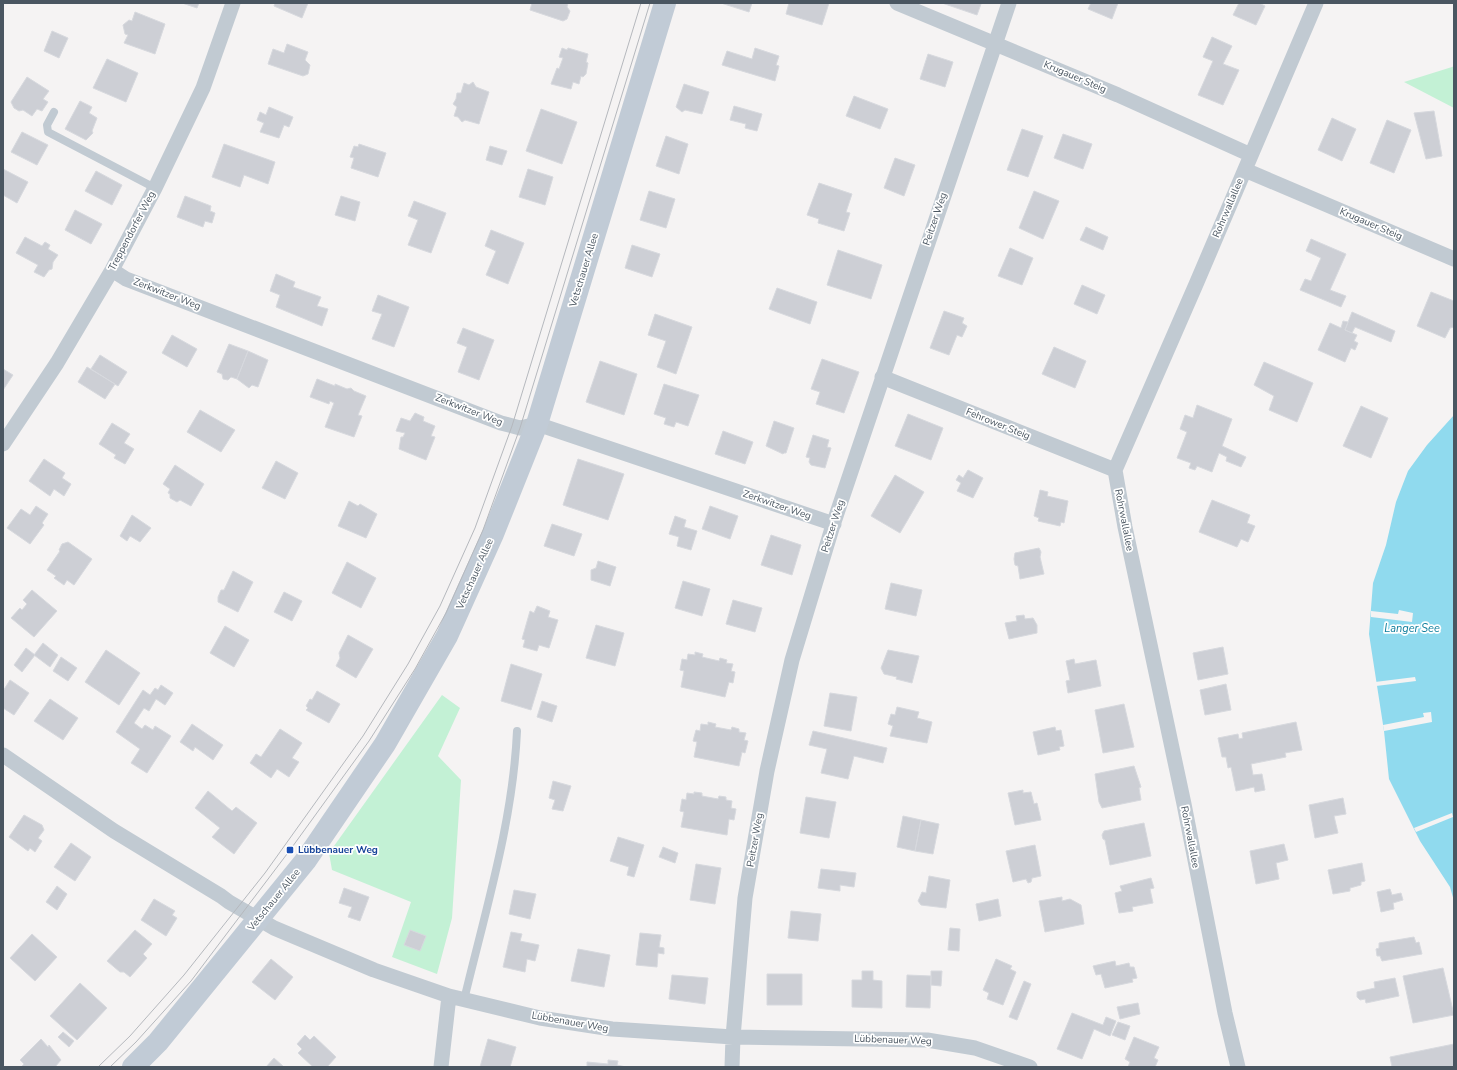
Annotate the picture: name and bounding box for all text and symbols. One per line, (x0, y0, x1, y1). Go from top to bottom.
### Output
street label: Krugauer Steig (1042, 58, 1109, 97)
street label: Rohrwallallee (1209, 176, 1247, 240)
street label: Treppendorfer Weg (105, 189, 159, 273)
street label: Peitzer Weg (919, 191, 951, 247)
street label: Krugauer Steig (1338, 205, 1405, 244)
street label: Vetschauer Allee (566, 231, 602, 310)
street label: Zerkwitzer Weg (131, 275, 203, 313)
street label: Zerkwitzer Weg (433, 391, 505, 429)
street label: Fehrower Steig (964, 405, 1032, 443)
street label: Zerkwitzer Weg (741, 487, 813, 523)
street label: Rohrwallallee (1111, 488, 1137, 552)
street label: Peitzer Weg (818, 498, 848, 554)
street label: Vetschauer Allee (453, 536, 497, 613)
water label: Langer See (1384, 621, 1440, 636)
street label: Rohrwallallee (1177, 805, 1203, 869)
street label: Peitzer Weg (743, 812, 767, 868)
place label: Lübbenauer Weg (298, 843, 378, 857)
marker: Lübbenauer Weg (285, 845, 295, 855)
street label: Vetschauer Allee (244, 866, 303, 935)
street label: Lübbenauer Weg (531, 1008, 610, 1036)
street label: Lübbenauer Weg (854, 1032, 932, 1048)

